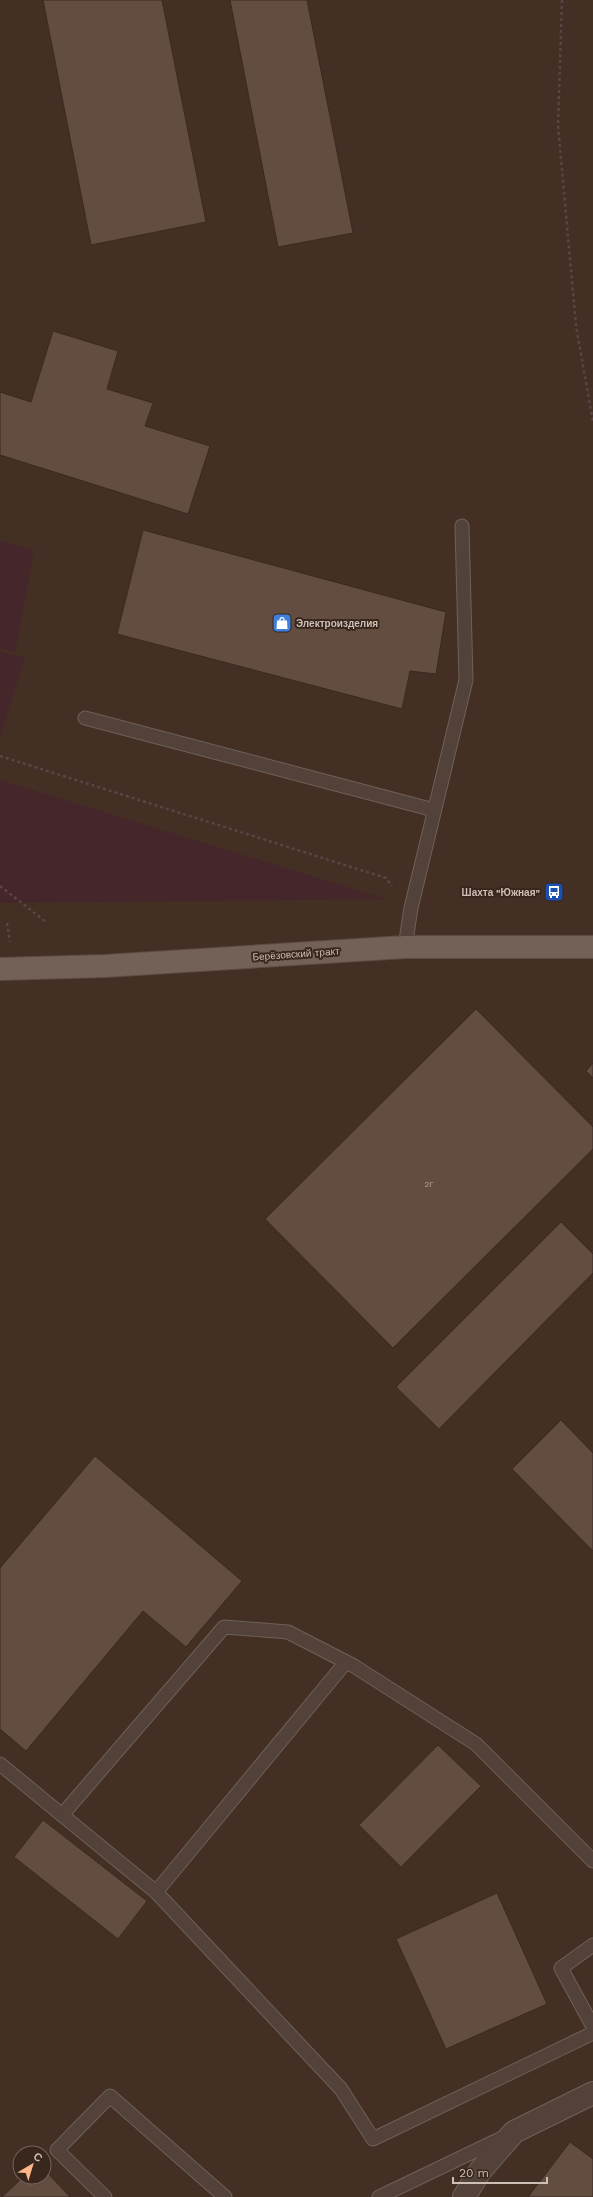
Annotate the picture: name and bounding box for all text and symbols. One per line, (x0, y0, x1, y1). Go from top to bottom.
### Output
shop icon: Электроизделия (271, 612, 293, 634)
place label: Электроизделия (296, 618, 378, 629)
bus stop icon: Шахта "Южная" (543, 881, 565, 903)
place label: Шахта "Южная" (462, 887, 541, 898)
street label: Берёзовский тракт (252, 945, 340, 963)
house number: 2Г (425, 1180, 434, 1189)
north arrow (12, 2145, 52, 2185)
text: С (31, 2150, 45, 2165)
scale bar (453, 2159, 547, 2185)
text: 20 m (459, 2166, 489, 2180)

